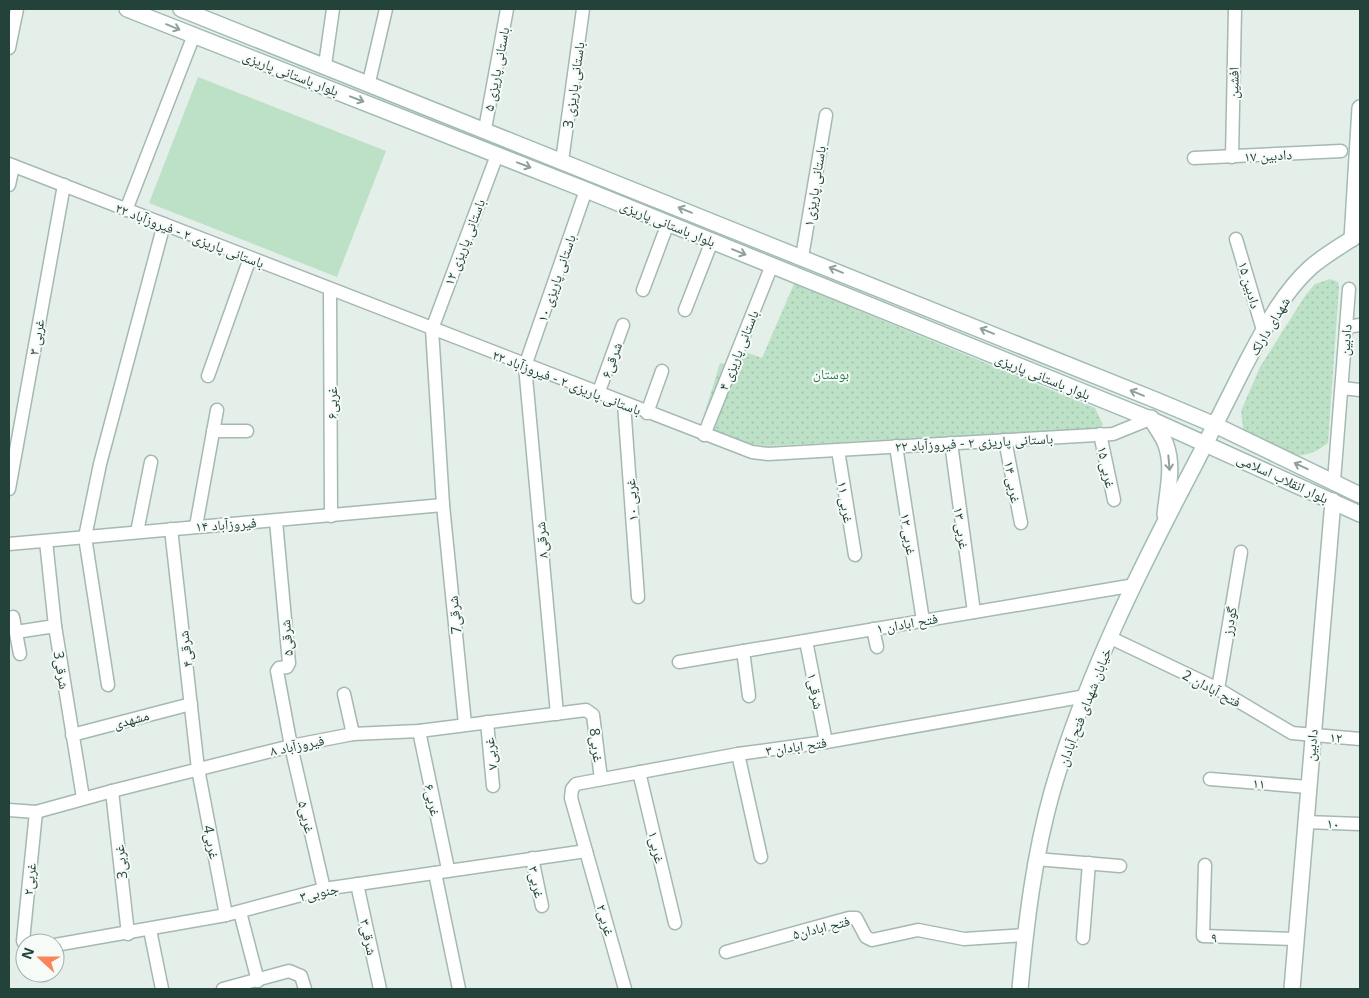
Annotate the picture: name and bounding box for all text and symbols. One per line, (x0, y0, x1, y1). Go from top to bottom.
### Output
one-way arrow (164, 23, 180, 32)
street label: باستانی پاریزی ۵ (479, 25, 514, 113)
street label: باستانی پاریزی 3 (558, 41, 589, 129)
street label: بلوار باستانی پاریزی (240, 46, 342, 100)
street label: افشین (1223, 67, 1243, 99)
one-way arrow (349, 95, 364, 104)
street label: باستانی پاریزی۱ (798, 144, 830, 228)
street label: دادبین ۱۷ (1243, 144, 1293, 166)
one-way arrow (516, 161, 531, 171)
street label: بلوار باستانی پاریزی (617, 195, 719, 251)
street label: باستانی پاریزی ۱۲ (439, 196, 489, 288)
street label: باستانی پاریزی ۲ - فیروزآباد ۲۲ (113, 198, 267, 272)
one-way arrow (678, 205, 693, 215)
street label: باستانی پاریزی ۱۰ (532, 232, 580, 324)
one-way arrow (731, 248, 747, 257)
street label: دادبین ۱۵ (1234, 259, 1266, 311)
one-way arrow (829, 265, 844, 275)
street label: شهدای دارلک (1244, 293, 1294, 359)
street label: باستانی پاریزی ۴ (713, 307, 763, 393)
street label: غربی ۳ (24, 318, 48, 356)
street label: دادبین (1334, 323, 1356, 357)
one-way arrow (980, 326, 995, 336)
street label: شرقی۶ (596, 340, 626, 380)
street label: باستانی پاریزی ۲ - فیروزآباد ۲۲ (490, 345, 644, 419)
street label: بلوار باستانی پاریزی (992, 348, 1094, 404)
park label: بوستان (813, 364, 849, 383)
street label: غربی۶ (322, 387, 341, 419)
one-way arrow (1130, 387, 1145, 397)
street label: باستانی پاریزی ۲ - فیروزآباد ۲۲ (895, 428, 1054, 456)
street label: غربی ۱۵ (1093, 444, 1121, 490)
street label: بلوار انقلاب اسلامی (1234, 448, 1332, 508)
one-way arrow (1164, 455, 1174, 471)
street label: غربی ۱۴ (1000, 459, 1026, 505)
one-way arrow (1294, 460, 1309, 470)
street label: غربی ۱۰ (620, 478, 642, 522)
street label: غربی ۱۱ (833, 480, 859, 524)
street label: غربی ۱۳ (950, 506, 974, 550)
street label: فیروزآباد ۱۴ (195, 512, 257, 536)
street label: غربی ۱۲ (896, 512, 922, 556)
street label: شرقی۸ (530, 521, 552, 559)
street label: شرقی7 (443, 595, 465, 635)
street label: گودرز (1217, 605, 1241, 638)
street label: فتح ابادان ۱ (875, 608, 939, 639)
street label: شرقی۵ (275, 619, 297, 657)
street label: شرقی۴ (173, 630, 197, 668)
street label: خیابان شهدای فتح آبادان (1053, 645, 1116, 769)
street label: شرقی3 (50, 650, 74, 690)
street label: فتح آبادان 2 (1179, 665, 1245, 712)
street label: شرقی۱ (803, 671, 829, 711)
street label: مشهدی (111, 705, 151, 733)
street label: غربی8 (585, 727, 609, 763)
street label: ۱۲ (1329, 727, 1343, 747)
street label: دادبین (1300, 728, 1322, 762)
street label: فیروزآباد ۸ (268, 730, 326, 760)
street label: فتح ابادان ۳ (764, 732, 828, 761)
street label: غربی۷ (479, 737, 501, 771)
street label: ۱۱ (1252, 773, 1266, 793)
street label: غربی۶ (420, 782, 446, 818)
street label: غربی۵ (294, 799, 320, 835)
street label: ۱۰ (1326, 813, 1340, 833)
street label: غربی4 (199, 823, 225, 861)
street label: غربی۱ (644, 829, 670, 865)
street label: غربی3 (109, 844, 131, 880)
street label: غربی۲ (18, 862, 40, 896)
street label: غربی۳ (524, 864, 550, 900)
street label: جنوبی۳ (298, 878, 340, 906)
street label: غربی۲ (592, 902, 620, 938)
street label: فتح ابادان۵ (790, 911, 852, 944)
street label: شرقی۳ (356, 917, 382, 957)
street label: ۹ (1211, 927, 1217, 947)
north arrow (15, 933, 65, 983)
text: N (16, 944, 38, 962)

